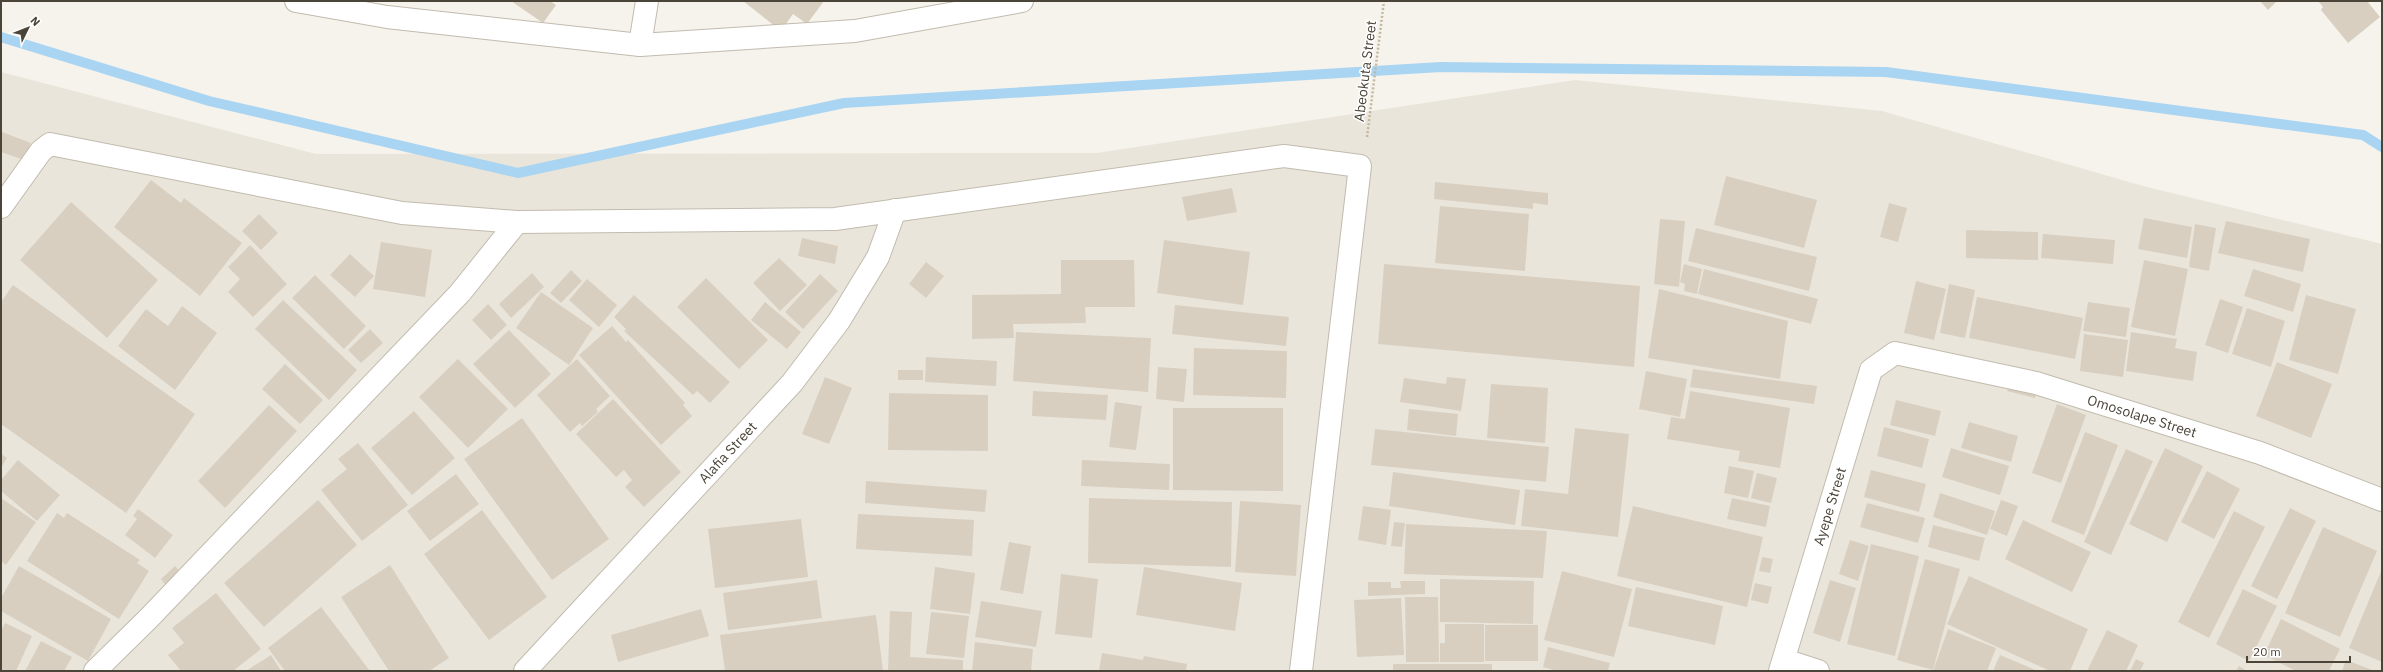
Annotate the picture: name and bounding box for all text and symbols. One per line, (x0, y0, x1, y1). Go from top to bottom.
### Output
north arrow (8, 8, 48, 48)
text: N (27, 13, 43, 29)
street label: Abeokuta Street (1350, 19, 1380, 123)
street label: Omosolape Street (2085, 391, 2199, 442)
street label: Alafia Street (695, 418, 761, 487)
street label: Ayepe Street (1809, 465, 1850, 548)
scale bar (2247, 638, 2350, 664)
text: 20 m (2253, 644, 2281, 659)

